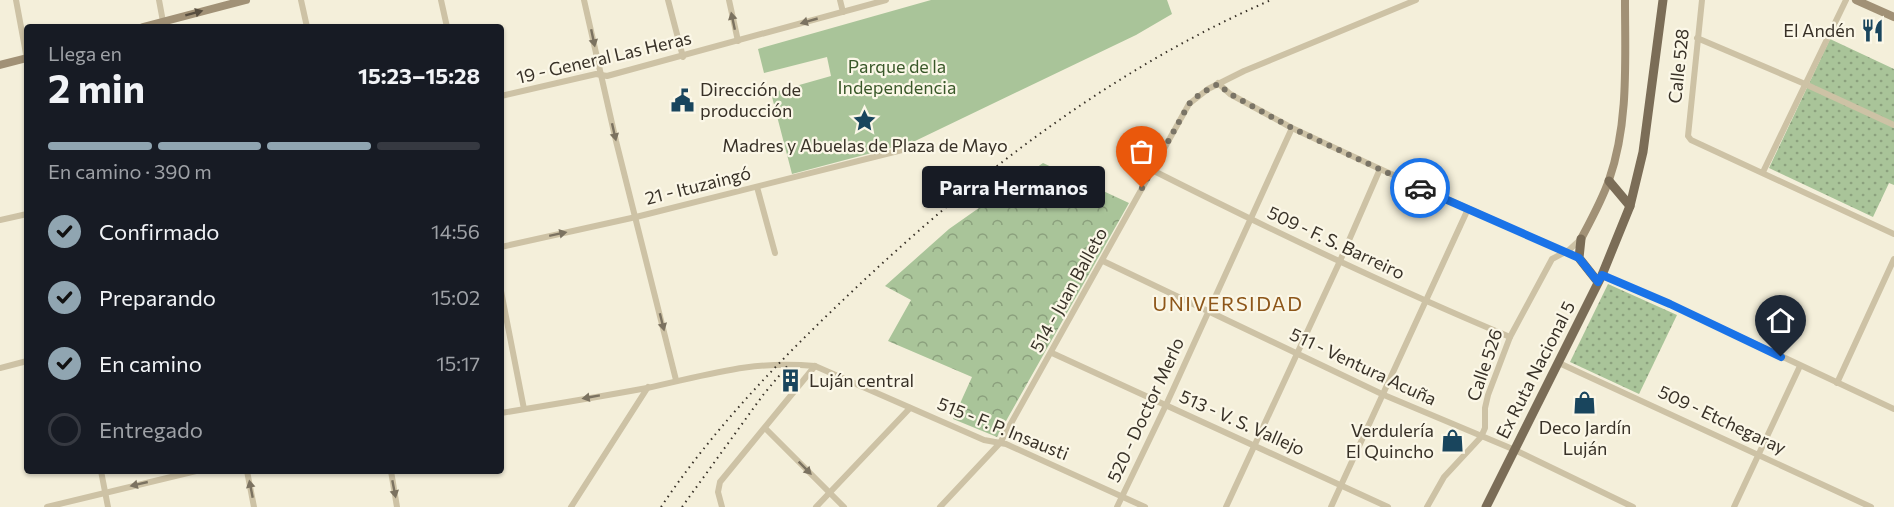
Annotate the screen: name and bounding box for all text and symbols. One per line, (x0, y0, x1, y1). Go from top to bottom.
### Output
one-way arrow (185, 8, 204, 18)
one-way arrow (728, 11, 738, 30)
one-way arrow (800, 17, 818, 26)
restaurant icon: El Andén (1860, 18, 1886, 44)
place label: El Andén (1783, 19, 1855, 41)
street label: 19 - General Las Heras (514, 26, 693, 88)
street label: Calle 528 (1663, 27, 1693, 104)
one-way arrow (588, 28, 598, 47)
text: Llega en (48, 41, 122, 65)
park label: Parque de la Independencia (838, 55, 956, 98)
text: 15:23–15:28 (358, 62, 480, 89)
text: 2 min (48, 63, 145, 111)
place label: Dirección de producción (700, 78, 801, 121)
public building icon: Dirección de producción (669, 87, 695, 113)
place icon: Madres y Abuelas de Plaza de Mayo (852, 107, 878, 133)
one-way arrow (610, 123, 620, 142)
pin (1116, 126, 1167, 188)
place label: Madres y Abuelas de Plaza de Mayo (722, 134, 1008, 156)
icon: bag (1125, 135, 1158, 168)
courier (1390, 158, 1450, 218)
text: En camino · 390 m (48, 159, 212, 183)
street label: 21 - Ituzaingó (643, 161, 753, 209)
callout: Parra Hermanos (923, 167, 1106, 209)
icon: car (1404, 172, 1437, 205)
text: Parra Hermanos (939, 175, 1088, 199)
street label: 509 - F. S. Barreiro (1264, 201, 1409, 284)
icon: check (48, 215, 81, 248)
text: Confirmado (99, 218, 220, 245)
text: 14:56 (431, 219, 480, 243)
street label: 514 - Juan Balleto (1025, 223, 1112, 356)
one-way arrow (549, 229, 568, 238)
icon: check (48, 281, 81, 314)
text: Preparando (99, 284, 216, 311)
text: 15:02 (431, 285, 480, 309)
district label: UNIVERSIDAD (1153, 291, 1303, 315)
pin (1755, 295, 1806, 357)
street label: Ex Ruta Nacional 5 (1491, 297, 1579, 442)
icon: home (1764, 304, 1797, 337)
one-way arrow (657, 312, 667, 331)
street label: 511 - Ventura Acuña (1287, 322, 1440, 410)
street label: Calle 526 (1461, 326, 1507, 404)
street label: 520 - Doctor Merlo (1102, 334, 1188, 485)
icon: check (48, 347, 81, 380)
text: En camino (99, 350, 202, 377)
text: 15:17 (436, 351, 480, 375)
building icon: Luján central (778, 368, 804, 394)
place label: Luján central (809, 369, 914, 391)
street label: 509 - Etchegaray (1655, 380, 1790, 458)
street label: 513 - V. S. Vallejo (1176, 385, 1308, 460)
shop icon: Deco Jardín Luján (1572, 389, 1598, 415)
street label: 515 - F. P. Insausti (935, 392, 1072, 464)
one-way arrow (581, 393, 600, 402)
text: Entregado (99, 416, 203, 443)
place label: Deco Jardín Luján (1539, 416, 1631, 459)
place label: Verdulería El Quincho (1346, 419, 1434, 462)
shop icon: Verdulería El Quincho (1439, 428, 1465, 454)
one-way arrow (797, 460, 811, 474)
one-way arrow (246, 479, 255, 498)
one-way arrow (130, 480, 148, 490)
one-way arrow (390, 480, 399, 499)

